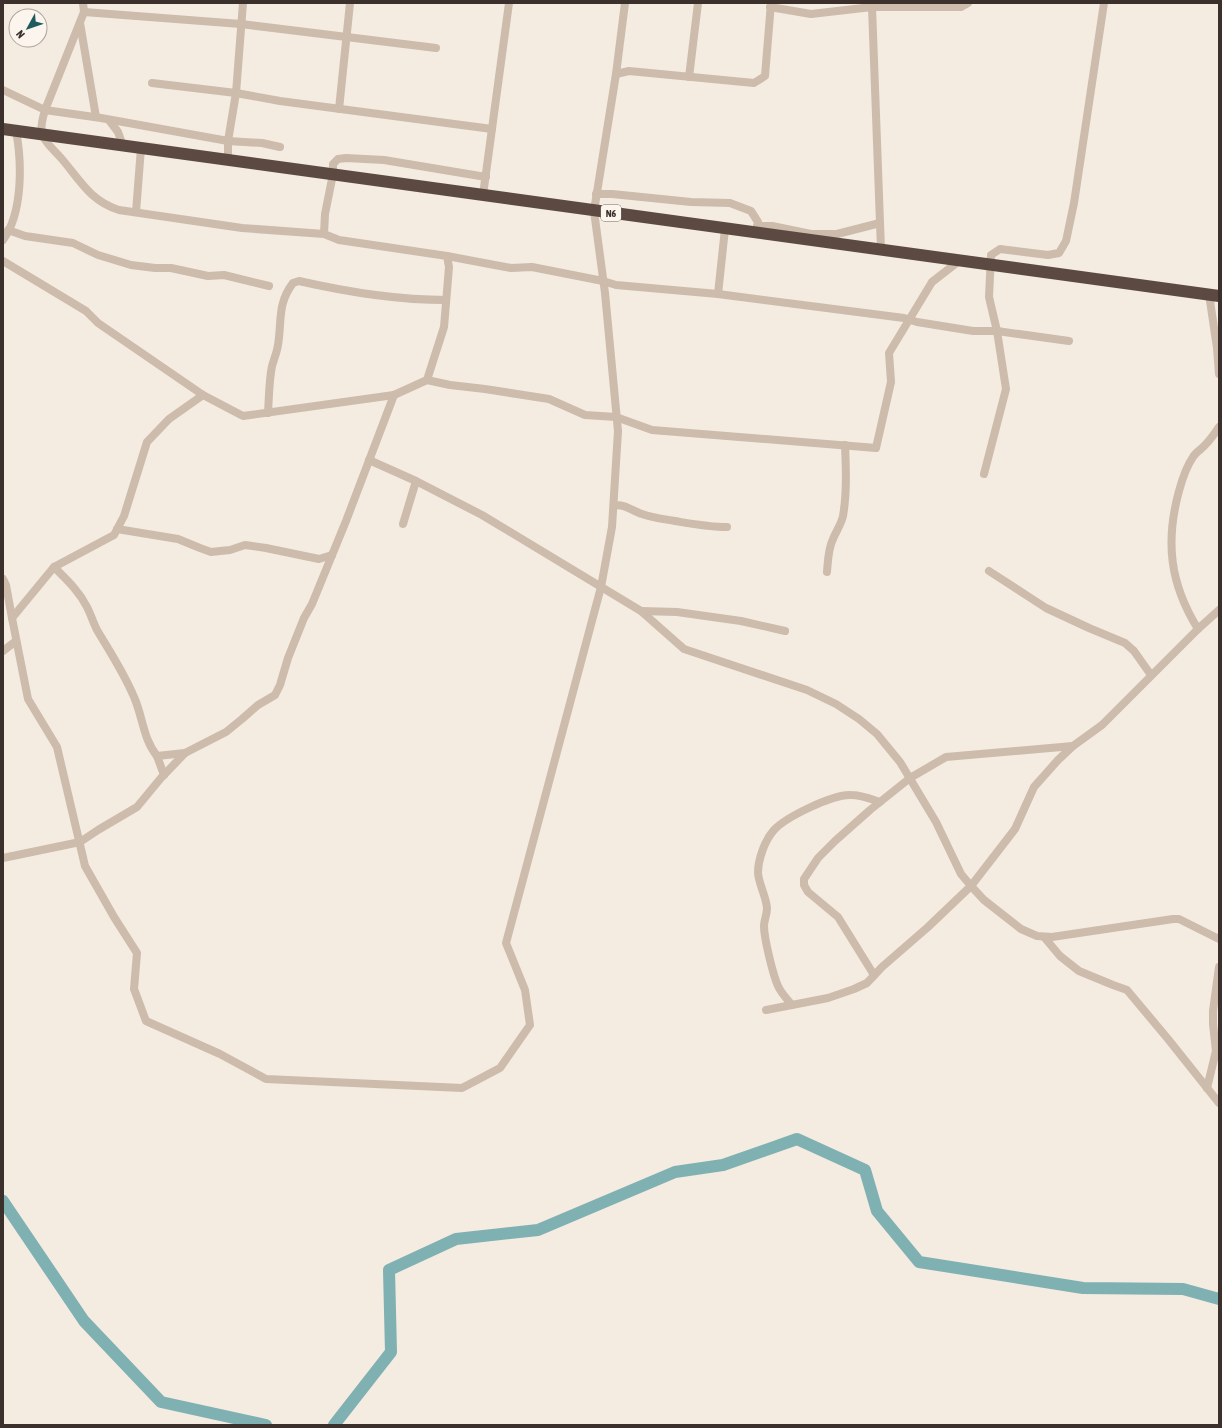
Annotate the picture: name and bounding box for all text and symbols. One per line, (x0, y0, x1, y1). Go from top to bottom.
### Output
north arrow (8, 8, 48, 48)
text: N (14, 28, 27, 41)
road number: N6 (601, 205, 621, 221)

